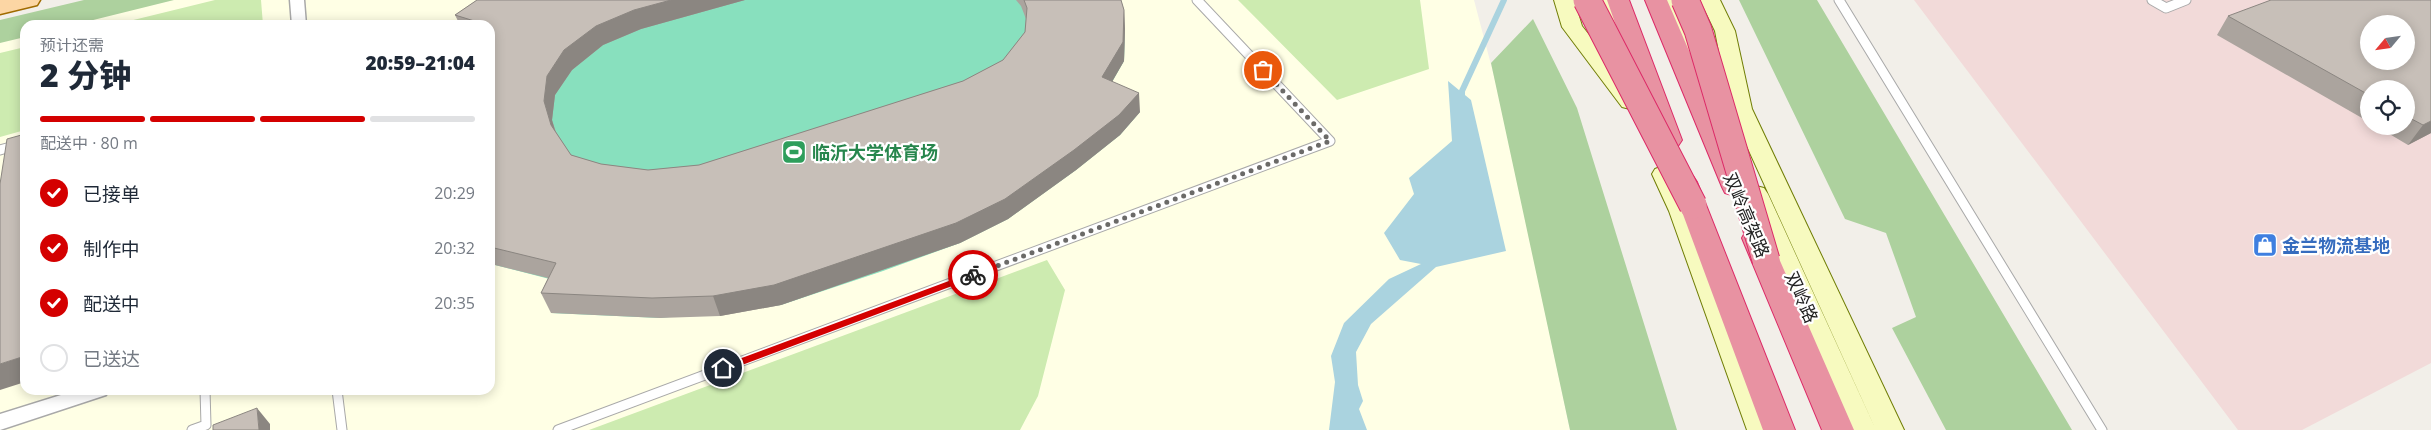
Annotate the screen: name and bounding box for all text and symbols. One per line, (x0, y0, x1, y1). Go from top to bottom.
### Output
north arrow (2360, 15, 2415, 70)
map controls (2360, 15, 2415, 135)
text: 预计还需 (40, 34, 104, 56)
pin (1242, 49, 1284, 91)
text: 20:59–21:04 (365, 50, 475, 76)
text: 2 分钟 (40, 53, 131, 96)
icon: bag (1249, 56, 1277, 84)
button: locate (2360, 80, 2415, 135)
text: 配送中 · 80 m (40, 132, 138, 154)
sports icon: 临沂大学体育场 (781, 139, 807, 165)
place label: 临沂大学体育场 (812, 140, 938, 164)
street label: 双岭高架路 (1718, 169, 1776, 261)
icon: check (40, 179, 68, 207)
text: 已接单 (83, 181, 140, 207)
text: 20:29 (434, 182, 475, 204)
shop icon: 金兰物流基地 (2252, 232, 2278, 258)
place label: 金兰物流基地 (2282, 233, 2390, 257)
icon: check (40, 234, 68, 262)
text: 制作中 (83, 236, 140, 262)
text: 20:32 (434, 237, 475, 259)
courier (948, 250, 998, 300)
icon: bike (959, 261, 987, 289)
street label: 双岭路 (1780, 267, 1824, 327)
icon: check (40, 289, 68, 317)
text: 配送中 (83, 291, 140, 317)
text: 20:35 (434, 292, 475, 314)
text: 已送达 (83, 346, 140, 372)
pin (702, 347, 744, 389)
icon: home (709, 354, 737, 382)

